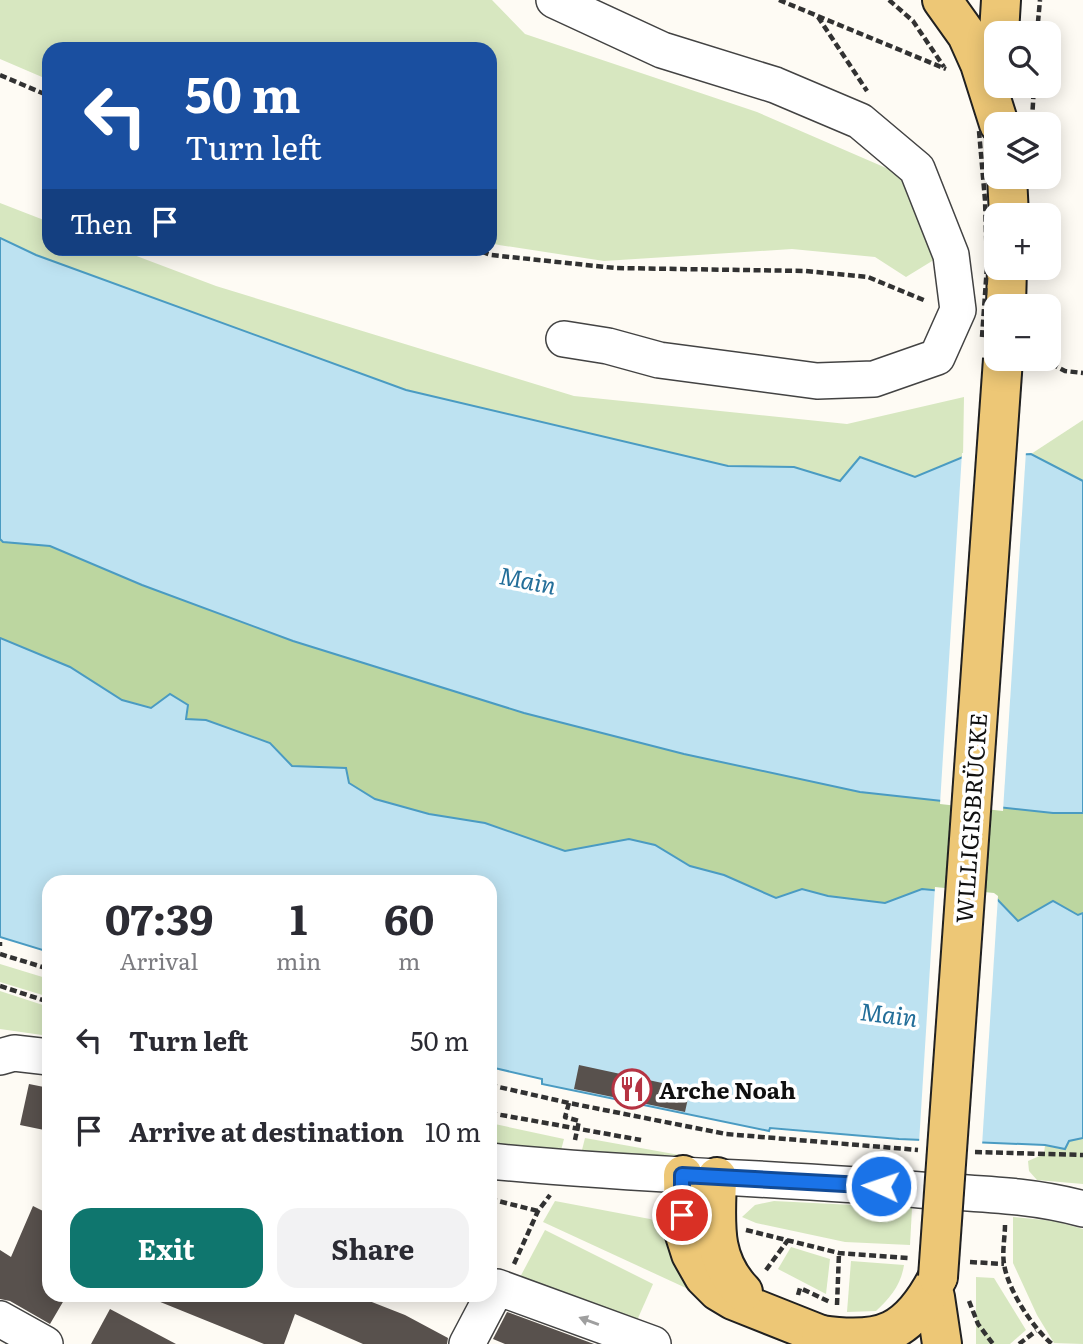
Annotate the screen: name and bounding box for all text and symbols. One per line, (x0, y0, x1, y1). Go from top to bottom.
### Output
map controls (984, 21, 1061, 371)
button: search (984, 21, 1061, 98)
text: 50 m (185, 55, 301, 128)
icon: left (70, 70, 161, 161)
button: layers (984, 112, 1061, 189)
text: Turn left (185, 122, 322, 170)
text: Then (70, 203, 132, 242)
icon: arrive (146, 203, 184, 241)
button: + (984, 203, 1061, 280)
button: − (984, 294, 1061, 371)
water label: Main (497, 556, 559, 602)
street label: WILLIGISBRÜCKE (946, 712, 994, 924)
text: 07:39 (105, 886, 213, 948)
text: 1 (290, 886, 307, 948)
text: 60 (384, 886, 434, 948)
text: Arrival (120, 943, 198, 977)
text: min (276, 943, 321, 977)
text: m (398, 943, 420, 977)
water label: Main (858, 992, 920, 1034)
text: Turn left (129, 1020, 248, 1059)
text: 50 m (410, 1020, 469, 1059)
icon: left (70, 1021, 108, 1059)
restaurant icon: Arche Noah (611, 1068, 653, 1110)
place label: Arche Noah (659, 1072, 796, 1106)
text: Arrive at destination (129, 1111, 404, 1150)
text: 10 m (425, 1111, 481, 1150)
icon: arrive (70, 1112, 108, 1150)
position arrow (844, 1149, 918, 1223)
pin (652, 1185, 712, 1245)
icon: arrive (663, 1196, 701, 1234)
button: Exit (70, 1208, 263, 1288)
button: Share (277, 1208, 469, 1288)
one-way arrow (578, 1315, 599, 1326)

